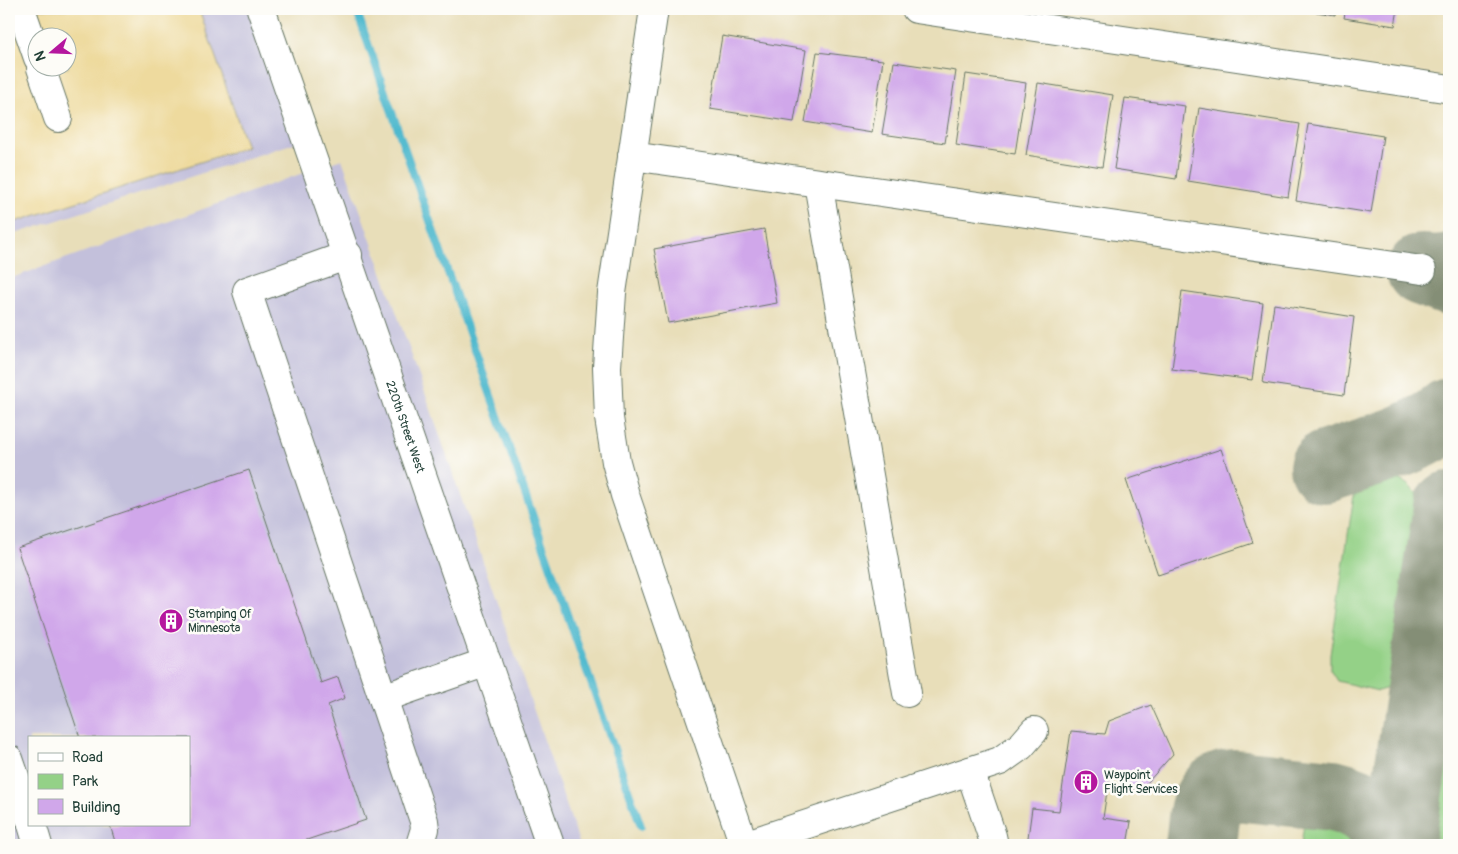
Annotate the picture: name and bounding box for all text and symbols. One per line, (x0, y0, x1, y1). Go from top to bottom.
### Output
north arrow (28, 28, 78, 78)
text: N (31, 49, 50, 63)
street label: 220th Street West (383, 379, 428, 475)
place label: Stamping Of Minnesota (188, 607, 252, 636)
building icon: Stamping Of Minnesota (158, 608, 184, 634)
legend (28, 736, 190, 826)
text: Road (72, 748, 103, 767)
place label: Waypoint Flight Services (1104, 768, 1178, 797)
building icon: Waypoint Flight Services (1073, 769, 1099, 795)
text: Park (72, 772, 99, 791)
text: Building (72, 798, 120, 817)

